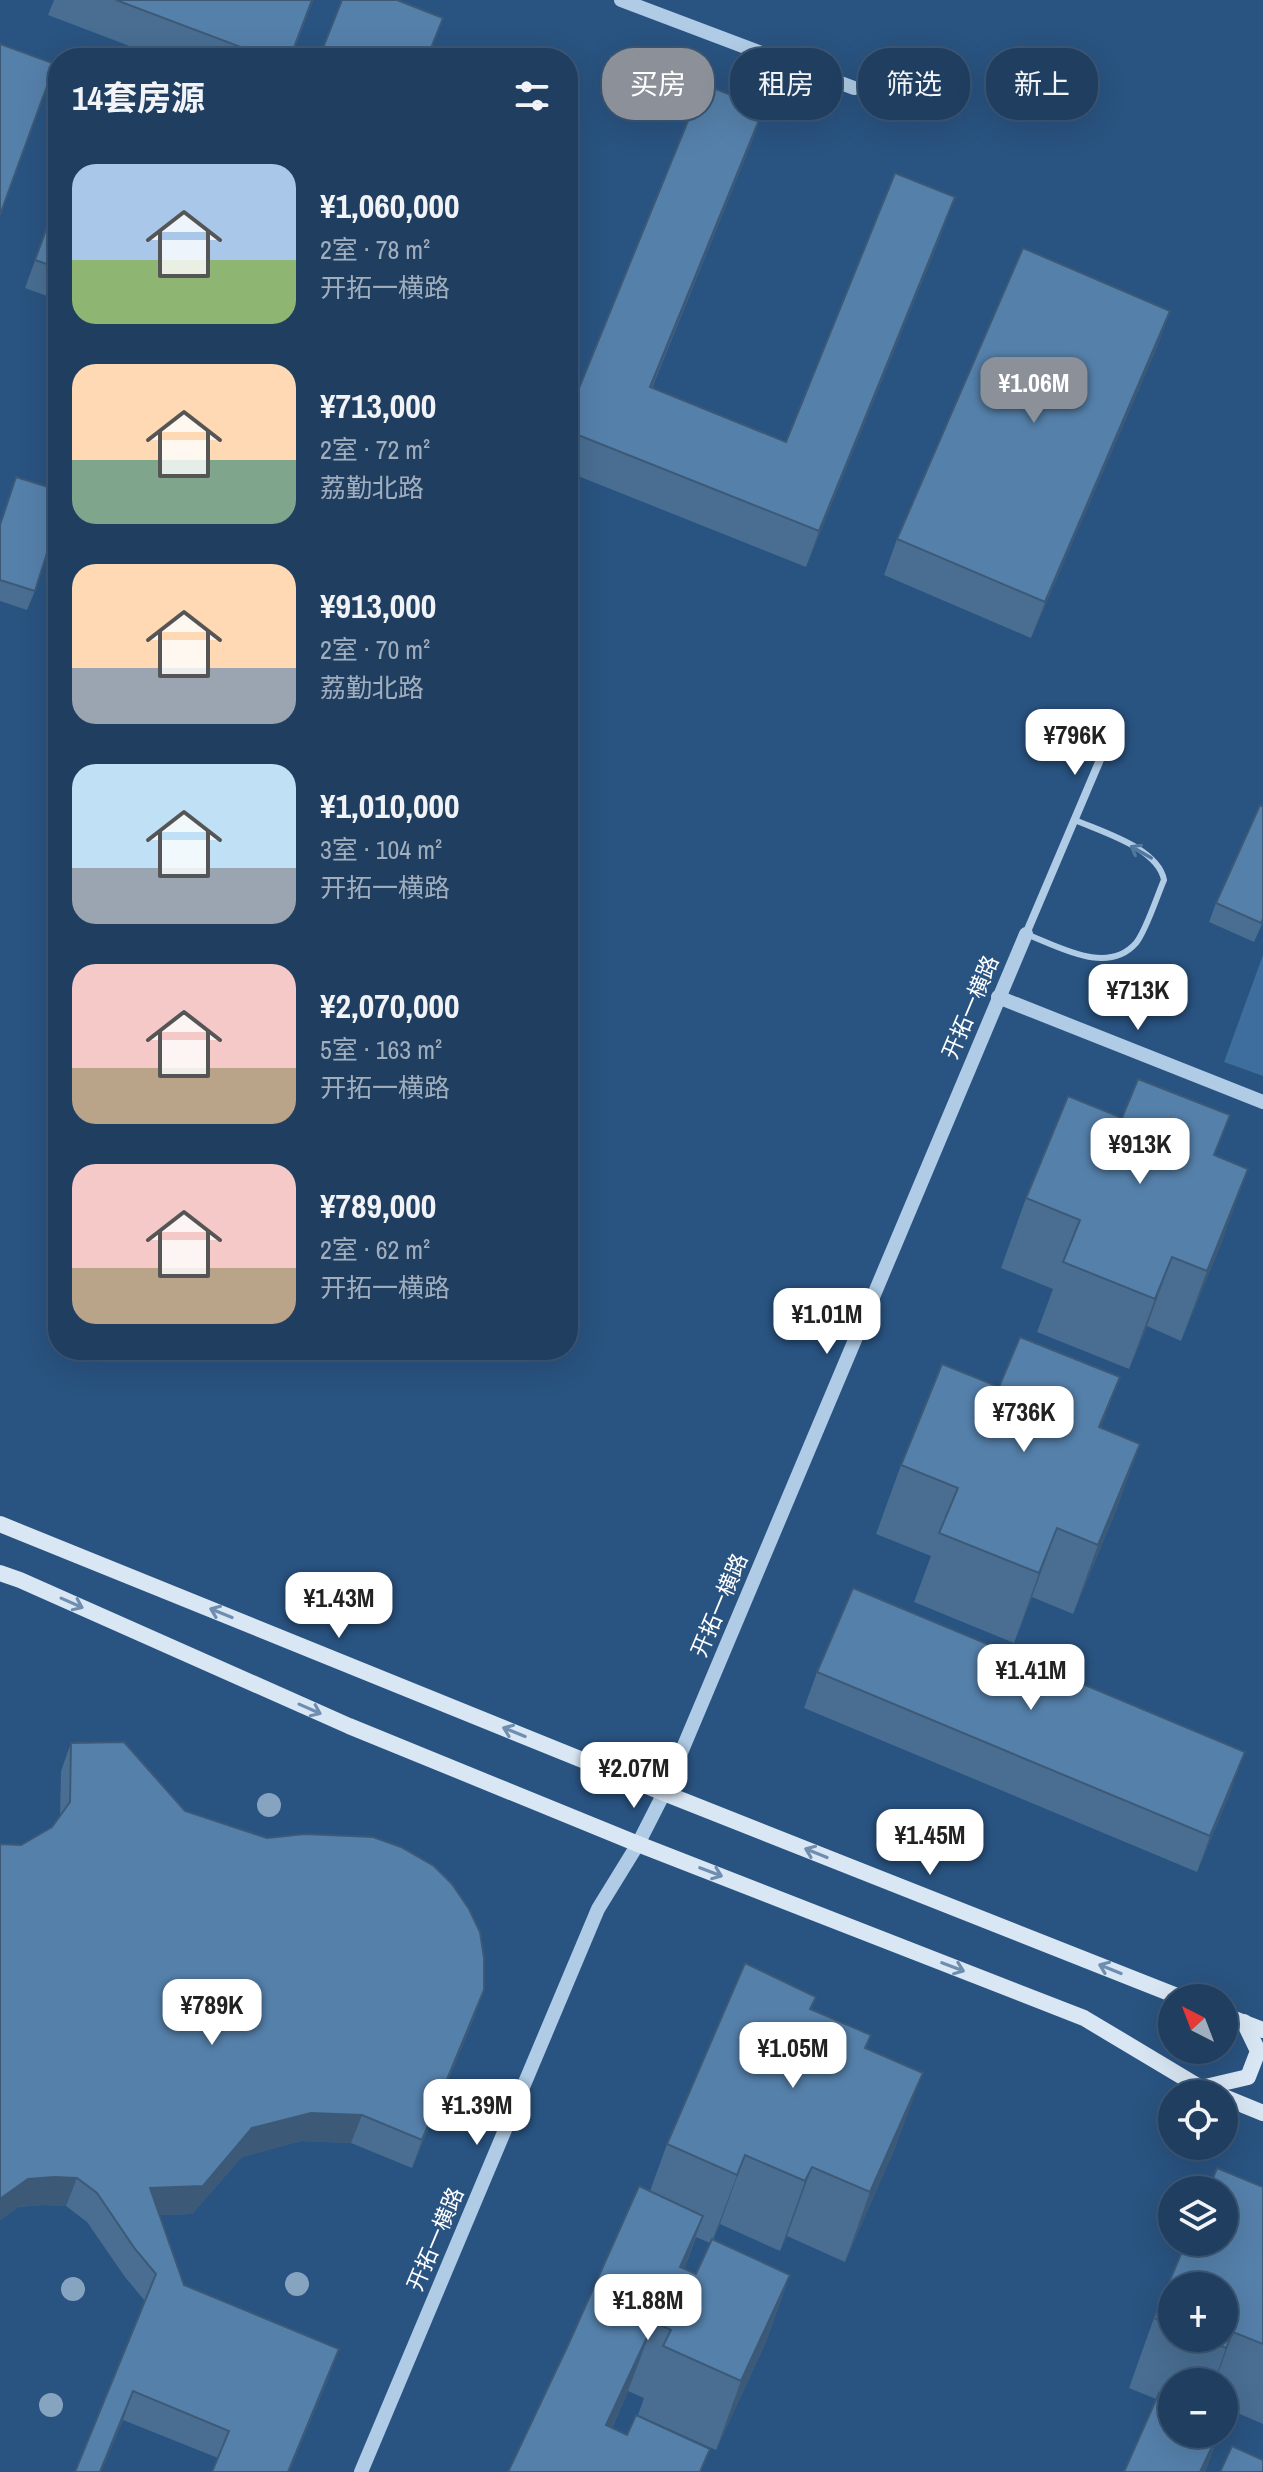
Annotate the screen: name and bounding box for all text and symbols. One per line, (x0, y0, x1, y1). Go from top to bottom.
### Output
chip: 买房 (602, 48, 714, 120)
chip: 租房 (730, 48, 842, 120)
chip: 筛选 (858, 48, 970, 120)
chip: 新上 (986, 48, 1098, 120)
icon: filters (510, 74, 554, 118)
text: 14套房源 (72, 75, 205, 121)
text: ¥1,060,000 (320, 183, 460, 229)
icon: home (136, 196, 232, 292)
text: 2室 · 78 m² (320, 232, 430, 267)
text: 开拓一横路 (320, 270, 450, 305)
pin: ¥1.06M (969, 357, 1099, 425)
text: ¥1.06M (998, 365, 1070, 400)
text: ¥713,000 (320, 383, 436, 429)
icon: home (136, 396, 232, 492)
text: 2室 · 72 m² (320, 432, 430, 467)
text: 荔勤北路 (320, 470, 424, 505)
text: ¥913,000 (320, 583, 436, 629)
icon: home (136, 596, 232, 692)
text: 2室 · 70 m² (320, 632, 430, 667)
text: 荔勤北路 (320, 670, 424, 705)
pin: ¥796K (1019, 709, 1131, 777)
text: ¥796K (1044, 717, 1106, 752)
text: ¥1,010,000 (320, 783, 460, 829)
icon: home (136, 796, 232, 892)
text: 3室 · 104 m² (320, 832, 442, 867)
one-way arrow (1130, 844, 1153, 860)
text: 开拓一横路 (320, 870, 450, 905)
street label: 开拓一横路 (935, 951, 1005, 1063)
pin: ¥713K (1082, 964, 1194, 1032)
text: ¥713K (1107, 972, 1169, 1007)
text: ¥2,070,000 (320, 983, 460, 1029)
icon: home (136, 996, 232, 1092)
text: 5室 · 163 m² (320, 1032, 442, 1067)
text: 开拓一横路 (320, 1070, 450, 1105)
pin: ¥913K (1084, 1118, 1196, 1186)
text: ¥913K (1109, 1126, 1171, 1161)
text: ¥789,000 (320, 1183, 436, 1229)
icon: home (136, 1196, 232, 1292)
text: 2室 · 62 m² (320, 1232, 430, 1267)
text: 开拓一横路 (320, 1270, 450, 1305)
pin: ¥1.01M (762, 1288, 892, 1356)
text: ¥1.01M (791, 1296, 863, 1331)
pin: ¥736K (968, 1386, 1080, 1454)
text: ¥736K (993, 1394, 1055, 1429)
street label: 开拓一横路 (684, 1549, 754, 1661)
pin: ¥1.43M (274, 1572, 404, 1640)
text: ¥1.43M (303, 1580, 375, 1615)
one-way arrow (59, 1597, 84, 1612)
one-way arrow (209, 1605, 234, 1620)
pin: ¥1.41M (966, 1644, 1096, 1712)
text: ¥1.41M (995, 1652, 1067, 1687)
one-way arrow (297, 1702, 321, 1717)
one-way arrow (502, 1724, 527, 1738)
pin: ¥2.07M (569, 1742, 699, 1810)
text: ¥2.07M (598, 1750, 670, 1785)
pin: ¥1.45M (865, 1809, 995, 1877)
text: ¥1.45M (894, 1817, 966, 1852)
one-way arrow (804, 1845, 829, 1859)
one-way arrow (698, 1866, 723, 1881)
one-way arrow (940, 1961, 965, 1975)
one-way arrow (1098, 1961, 1123, 1975)
pin: ¥789K (156, 1979, 268, 2047)
north arrow (1158, 1984, 1238, 2064)
map controls (1158, 1984, 1238, 2448)
text: ¥789K (181, 1987, 243, 2022)
pin: ¥1.05M (728, 2022, 858, 2090)
text: ¥1.05M (757, 2030, 829, 2065)
pin: ¥1.39M (412, 2079, 542, 2147)
button: locate (1158, 2080, 1238, 2160)
text: ¥1.39M (441, 2087, 513, 2122)
button: layers (1158, 2176, 1238, 2256)
street label: 开拓一横路 (400, 2183, 470, 2295)
button: + (1158, 2272, 1238, 2352)
pin: ¥1.88M (583, 2274, 713, 2342)
text: ¥1.88M (612, 2282, 684, 2317)
button: − (1158, 2368, 1238, 2448)

